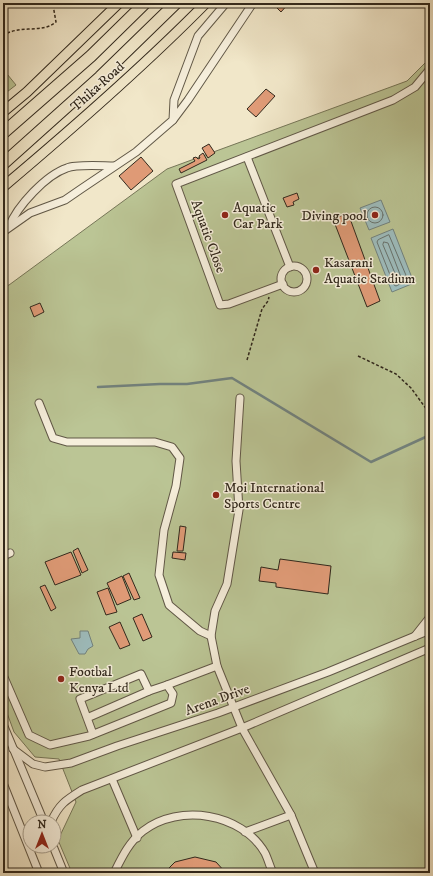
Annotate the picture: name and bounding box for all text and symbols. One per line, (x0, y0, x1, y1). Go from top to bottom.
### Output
street label: Thika Road (67, 58, 128, 116)
street label: Aquatic Close (187, 197, 230, 276)
place label: Aquatic Car Park (233, 199, 283, 233)
place label: Diving pool (301, 207, 368, 225)
marker: Aquatic Car Park (220, 210, 230, 220)
marker: Diving pool (370, 210, 380, 220)
place label: Kasarani Aquatic Stadium (324, 254, 416, 288)
marker: Kasarani Aquatic Stadium (311, 265, 321, 275)
place label: Moi International Sports Centre (224, 479, 325, 513)
marker: Moi International Sports Centre (211, 490, 221, 500)
place label: Footbal Kenya Ltd (69, 663, 129, 697)
marker: Footbal Kenya Ltd (56, 674, 66, 684)
street label: Arena Drive (183, 680, 252, 720)
north arrow (22, 814, 62, 854)
text: N (37, 818, 47, 832)

